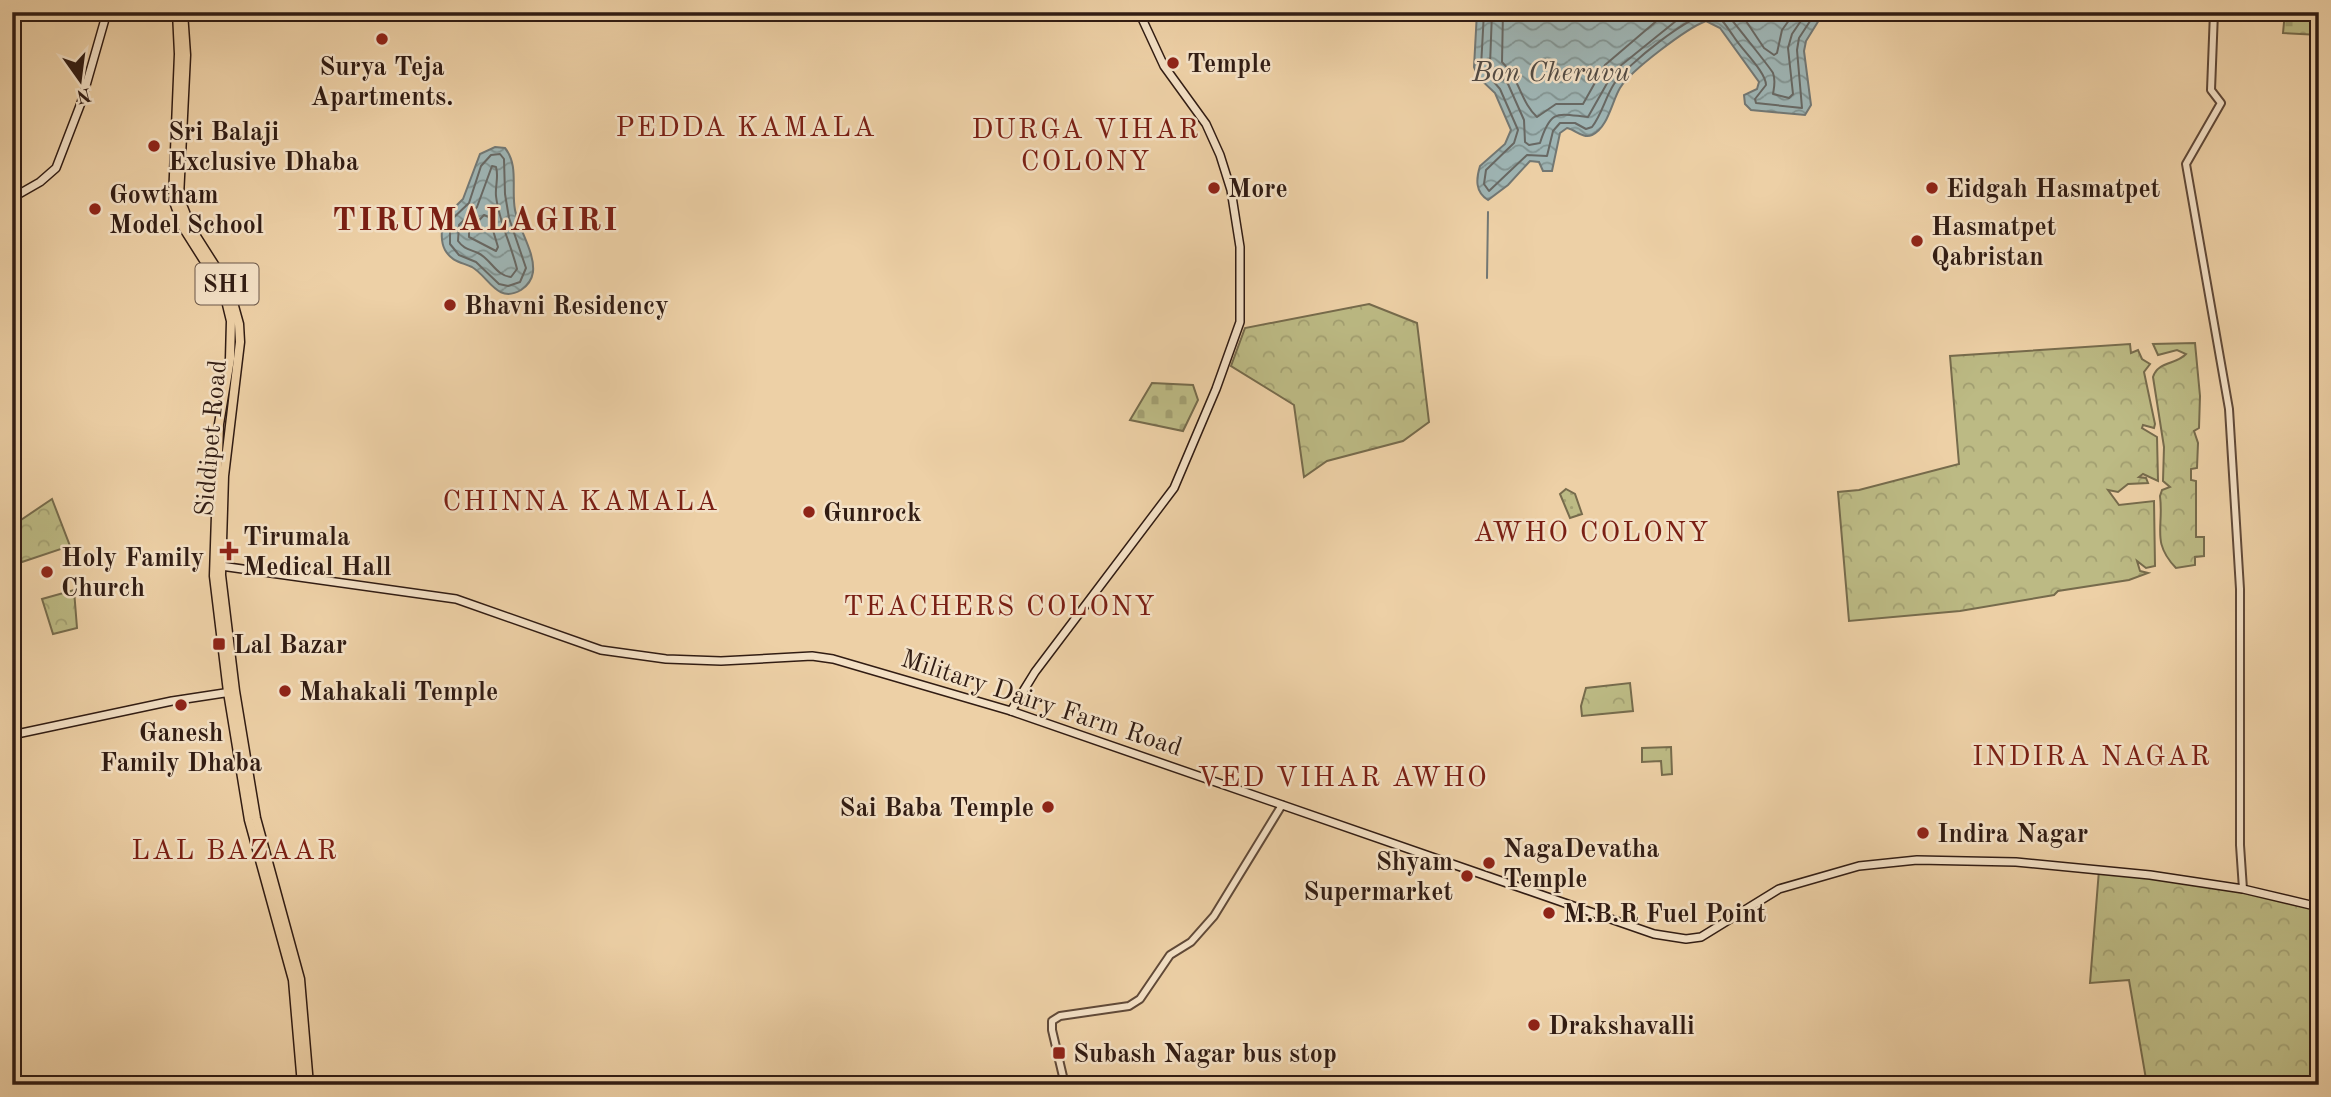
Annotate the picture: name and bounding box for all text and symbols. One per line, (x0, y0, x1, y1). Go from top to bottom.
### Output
marker: Surya Teja Apartments. (374, 31, 390, 47)
north arrow (46, 46, 116, 116)
place label: Temple (1187, 52, 1271, 78)
place label: Surya Teja Apartments. (310, 55, 454, 111)
marker: Temple (1165, 55, 1181, 71)
water label: Bon Cheruvu (1471, 60, 1630, 88)
text: N (74, 83, 93, 105)
district label: PEDDA KAMALA (615, 115, 877, 143)
district label: DURGA VIHAR COLONY (971, 117, 1201, 177)
place label: Sri Balaji Exclusive Dhaba (168, 120, 359, 176)
marker: Sri Balaji Exclusive Dhaba (146, 138, 162, 154)
place label: More (1228, 177, 1288, 203)
place label: Eidgah Hasmatpet (1946, 177, 2160, 203)
marker: More (1206, 180, 1222, 196)
marker: Eidgah Hasmatpet (1924, 180, 1940, 196)
place label: Gowtham Model School (109, 183, 264, 239)
marker: Gowtham Model School (87, 201, 103, 217)
district label: TIRUMALAGIRI (332, 205, 620, 238)
place label: Hasmatpet Qabristan (1931, 215, 2056, 271)
marker: Hasmatpet Qabristan (1909, 233, 1925, 249)
road number: SH1 (196, 264, 258, 304)
place label: Bhavni Residency (464, 294, 669, 320)
marker: Bhavni Residency (442, 297, 458, 313)
street label: Siddipet Road (192, 359, 232, 518)
district label: CHINNA KAMALA (443, 489, 719, 517)
place label: Gunrock (823, 501, 922, 527)
marker: Gunrock (801, 504, 817, 520)
district label: AWHO COLONY (1474, 520, 1710, 548)
place label: Tirumala Medical Hall (243, 525, 391, 581)
marker: Tirumala Medical Hall (221, 543, 237, 559)
place label: Holy Family Church (61, 546, 204, 602)
marker: Holy Family Church (39, 564, 55, 580)
district label: TEACHERS COLONY (843, 594, 1157, 622)
place label: Lal Bazar (233, 633, 347, 659)
marker: Lal Bazar (211, 636, 227, 652)
street label: Military Dairy Farm Road (898, 646, 1185, 762)
place label: Mahakali Temple (299, 680, 498, 706)
marker: Mahakali Temple (277, 683, 293, 699)
marker: Ganesh Family Dhaba (173, 697, 189, 713)
place label: Ganesh Family Dhaba (100, 721, 262, 777)
district label: INDIRA NAGAR (1972, 744, 2212, 772)
district label: VED VIHAR AWHO (1198, 765, 1488, 793)
place label: Sai Baba Temple (839, 796, 1034, 822)
marker: Sai Baba Temple (1040, 799, 1056, 815)
place label: Indira Nagar (1937, 822, 2088, 848)
marker: Indira Nagar (1915, 825, 1931, 841)
place label: NagaDevatha Temple (1503, 837, 1660, 893)
district label: LAL BAZAAR (131, 838, 339, 866)
place label: Shyam Supermarket (1303, 850, 1453, 906)
marker: NagaDevatha Temple (1481, 855, 1497, 871)
marker: Shyam Supermarket (1459, 868, 1475, 884)
place label: M.B.R Fuel Point (1563, 902, 1766, 928)
marker: M.B.R Fuel Point (1541, 905, 1557, 921)
place label: Drakshavalli (1548, 1014, 1695, 1040)
marker: Drakshavalli (1526, 1017, 1542, 1033)
place label: Subash Nagar bus stop (1073, 1042, 1337, 1068)
marker: Subash Nagar bus stop (1051, 1045, 1067, 1061)

